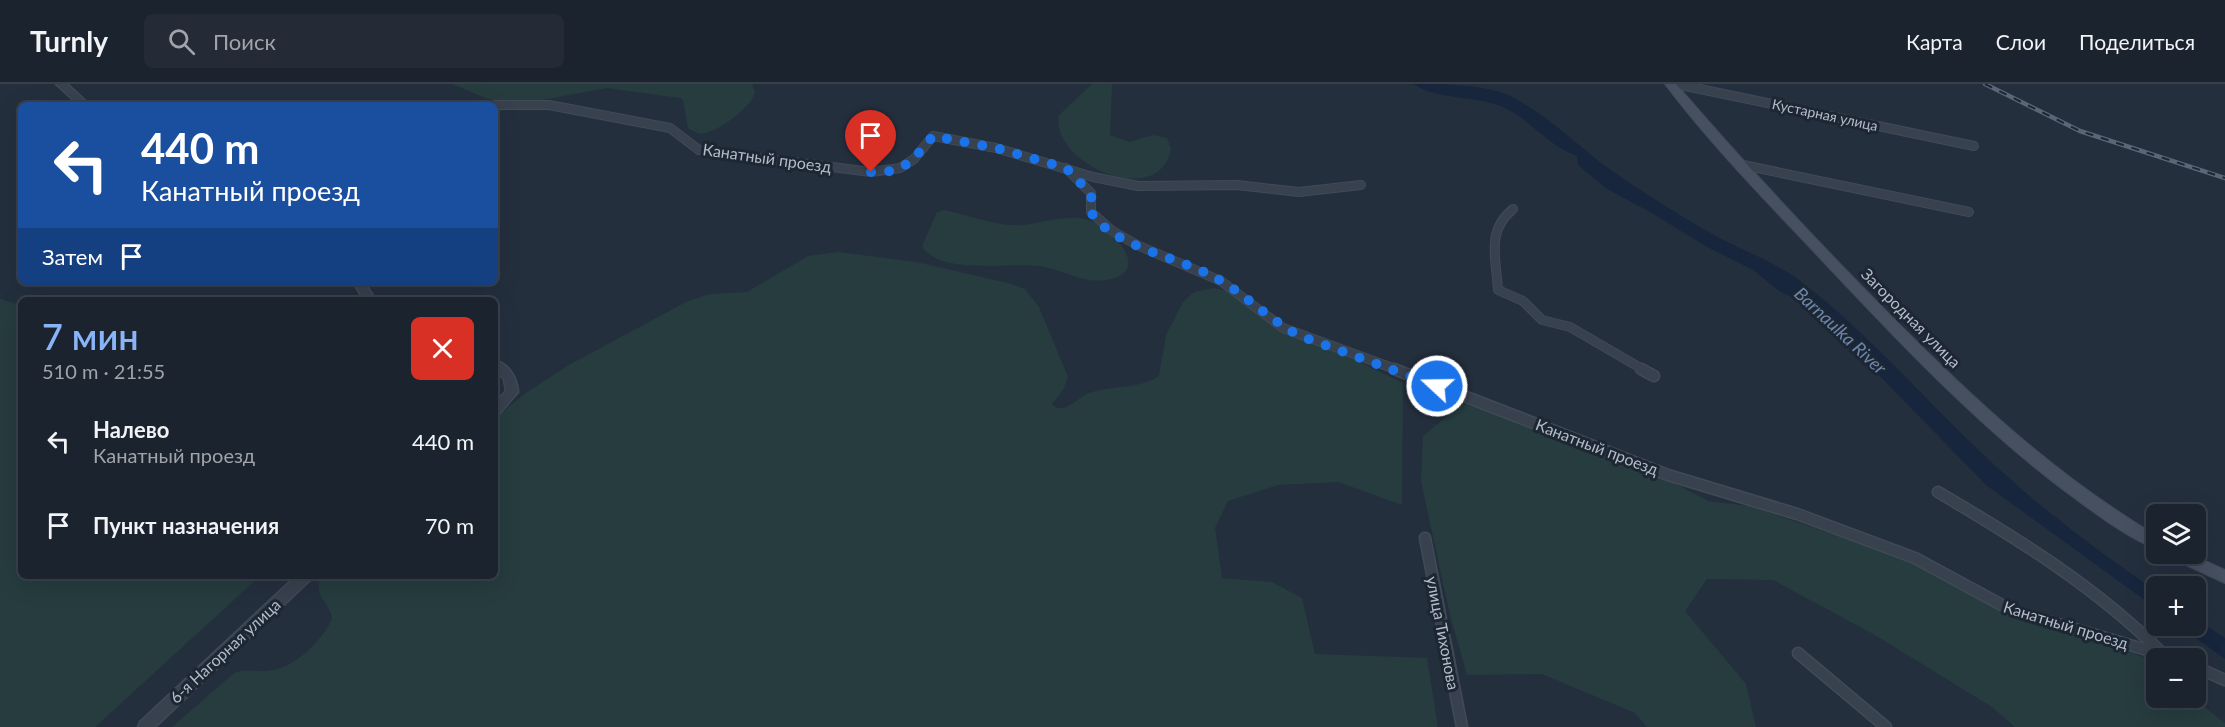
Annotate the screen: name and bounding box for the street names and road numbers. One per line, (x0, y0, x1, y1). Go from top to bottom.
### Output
street label: Кустарная улица (1771, 95, 1880, 134)
street label: Канатный проезд (701, 139, 833, 176)
street label: Загородная улица (1858, 264, 1965, 371)
street label: Канатный проезд (1533, 414, 1661, 479)
street label: улица Тихонова (1423, 574, 1464, 691)
street label: 6-я Нагорная улица (166, 595, 284, 707)
street label: Канатный проезд (2001, 596, 2131, 653)

